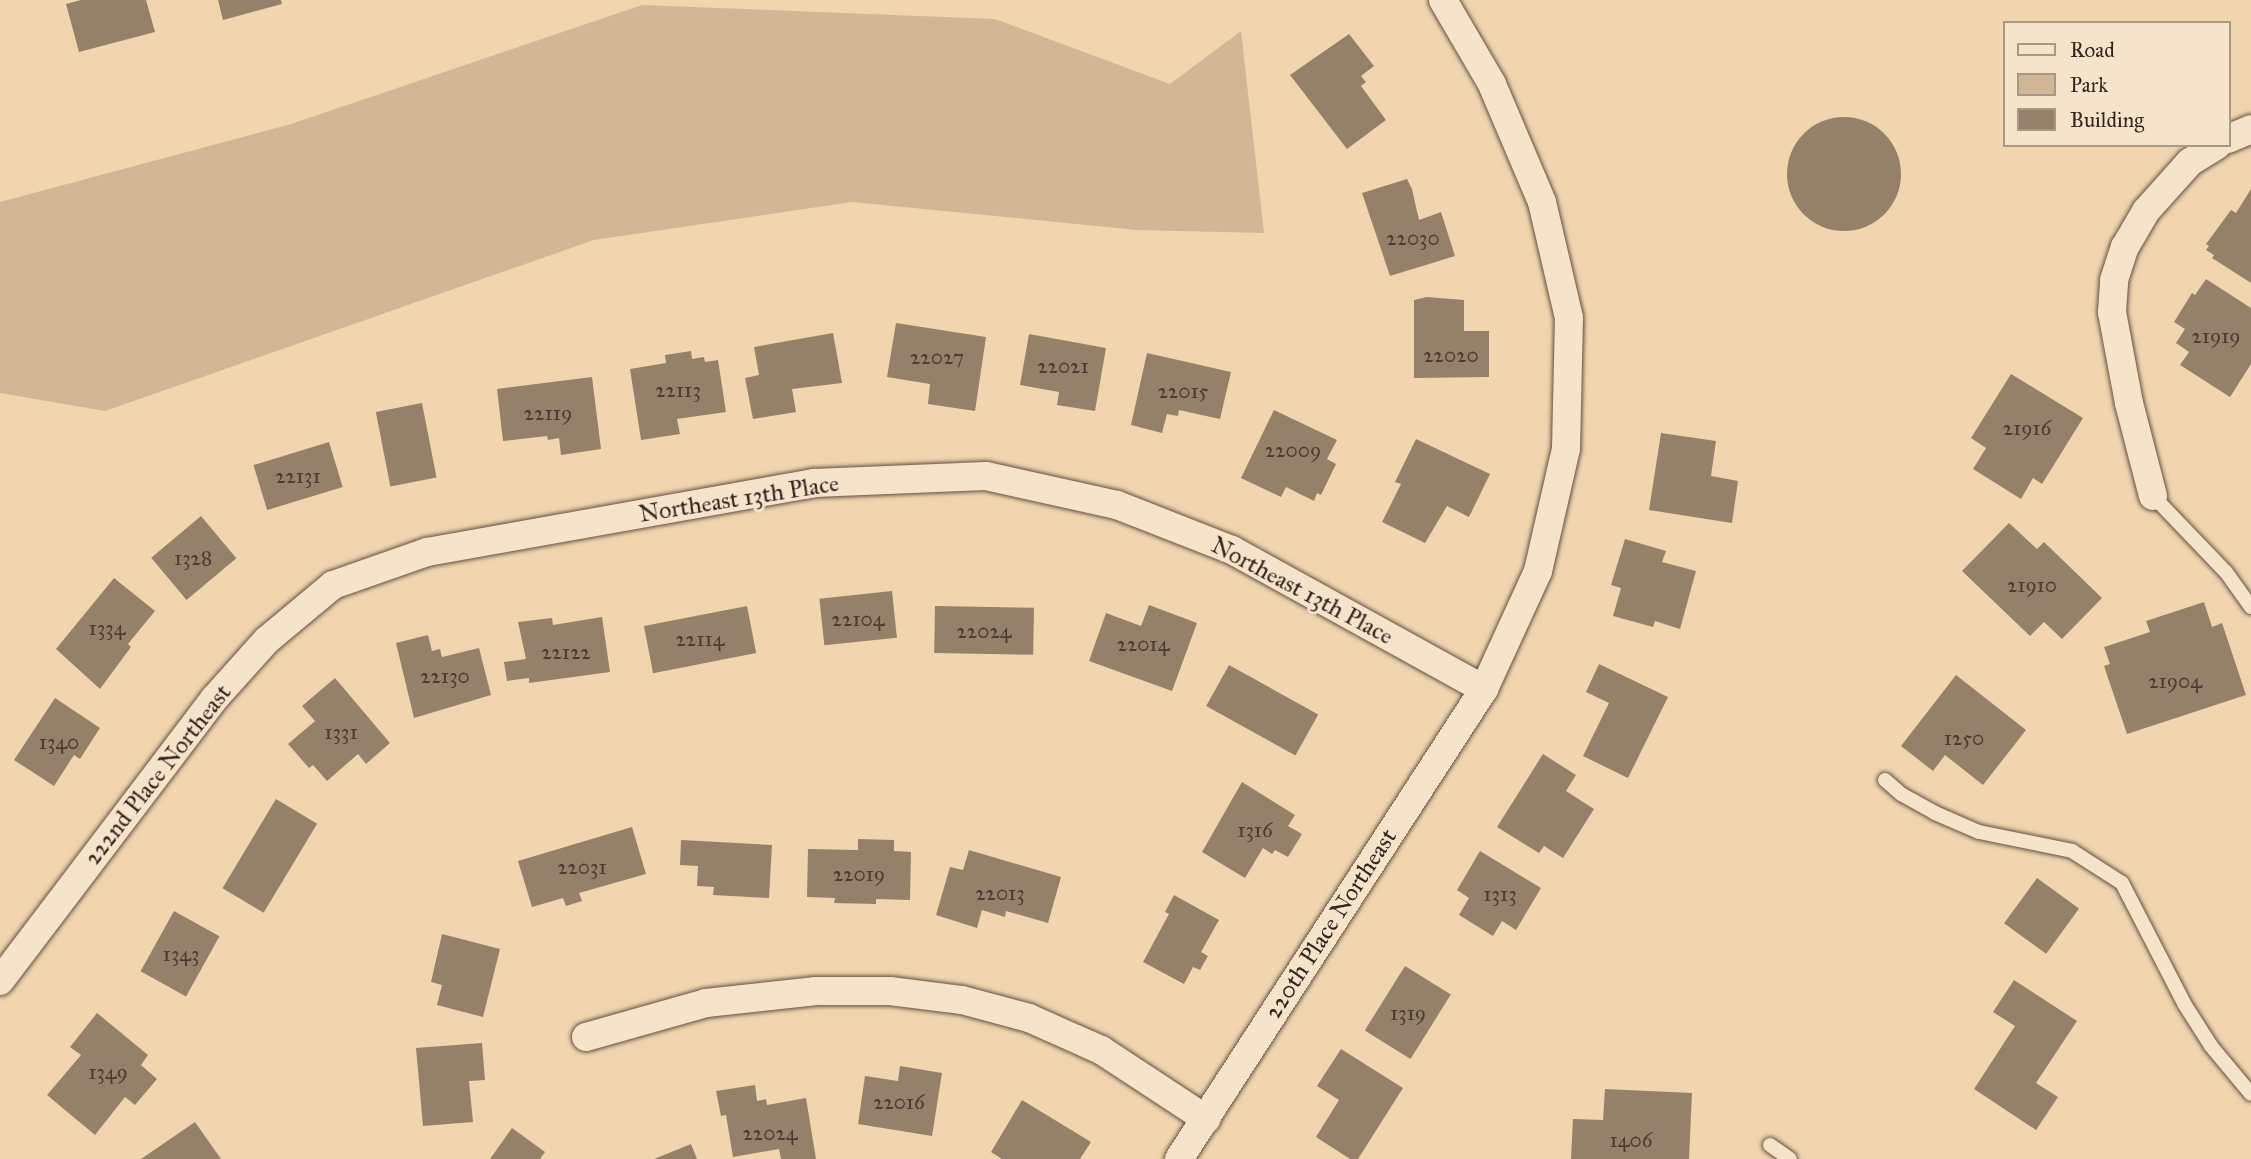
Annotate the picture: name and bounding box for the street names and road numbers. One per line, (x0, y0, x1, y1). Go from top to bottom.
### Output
street label: Northeast 13th Place (637, 469, 841, 529)
street label: Northeast 13th Place (1206, 531, 1398, 651)
street label: 222nd Place Northeast (78, 679, 238, 871)
street label: 220th Place Northeast (1259, 824, 1403, 1024)

